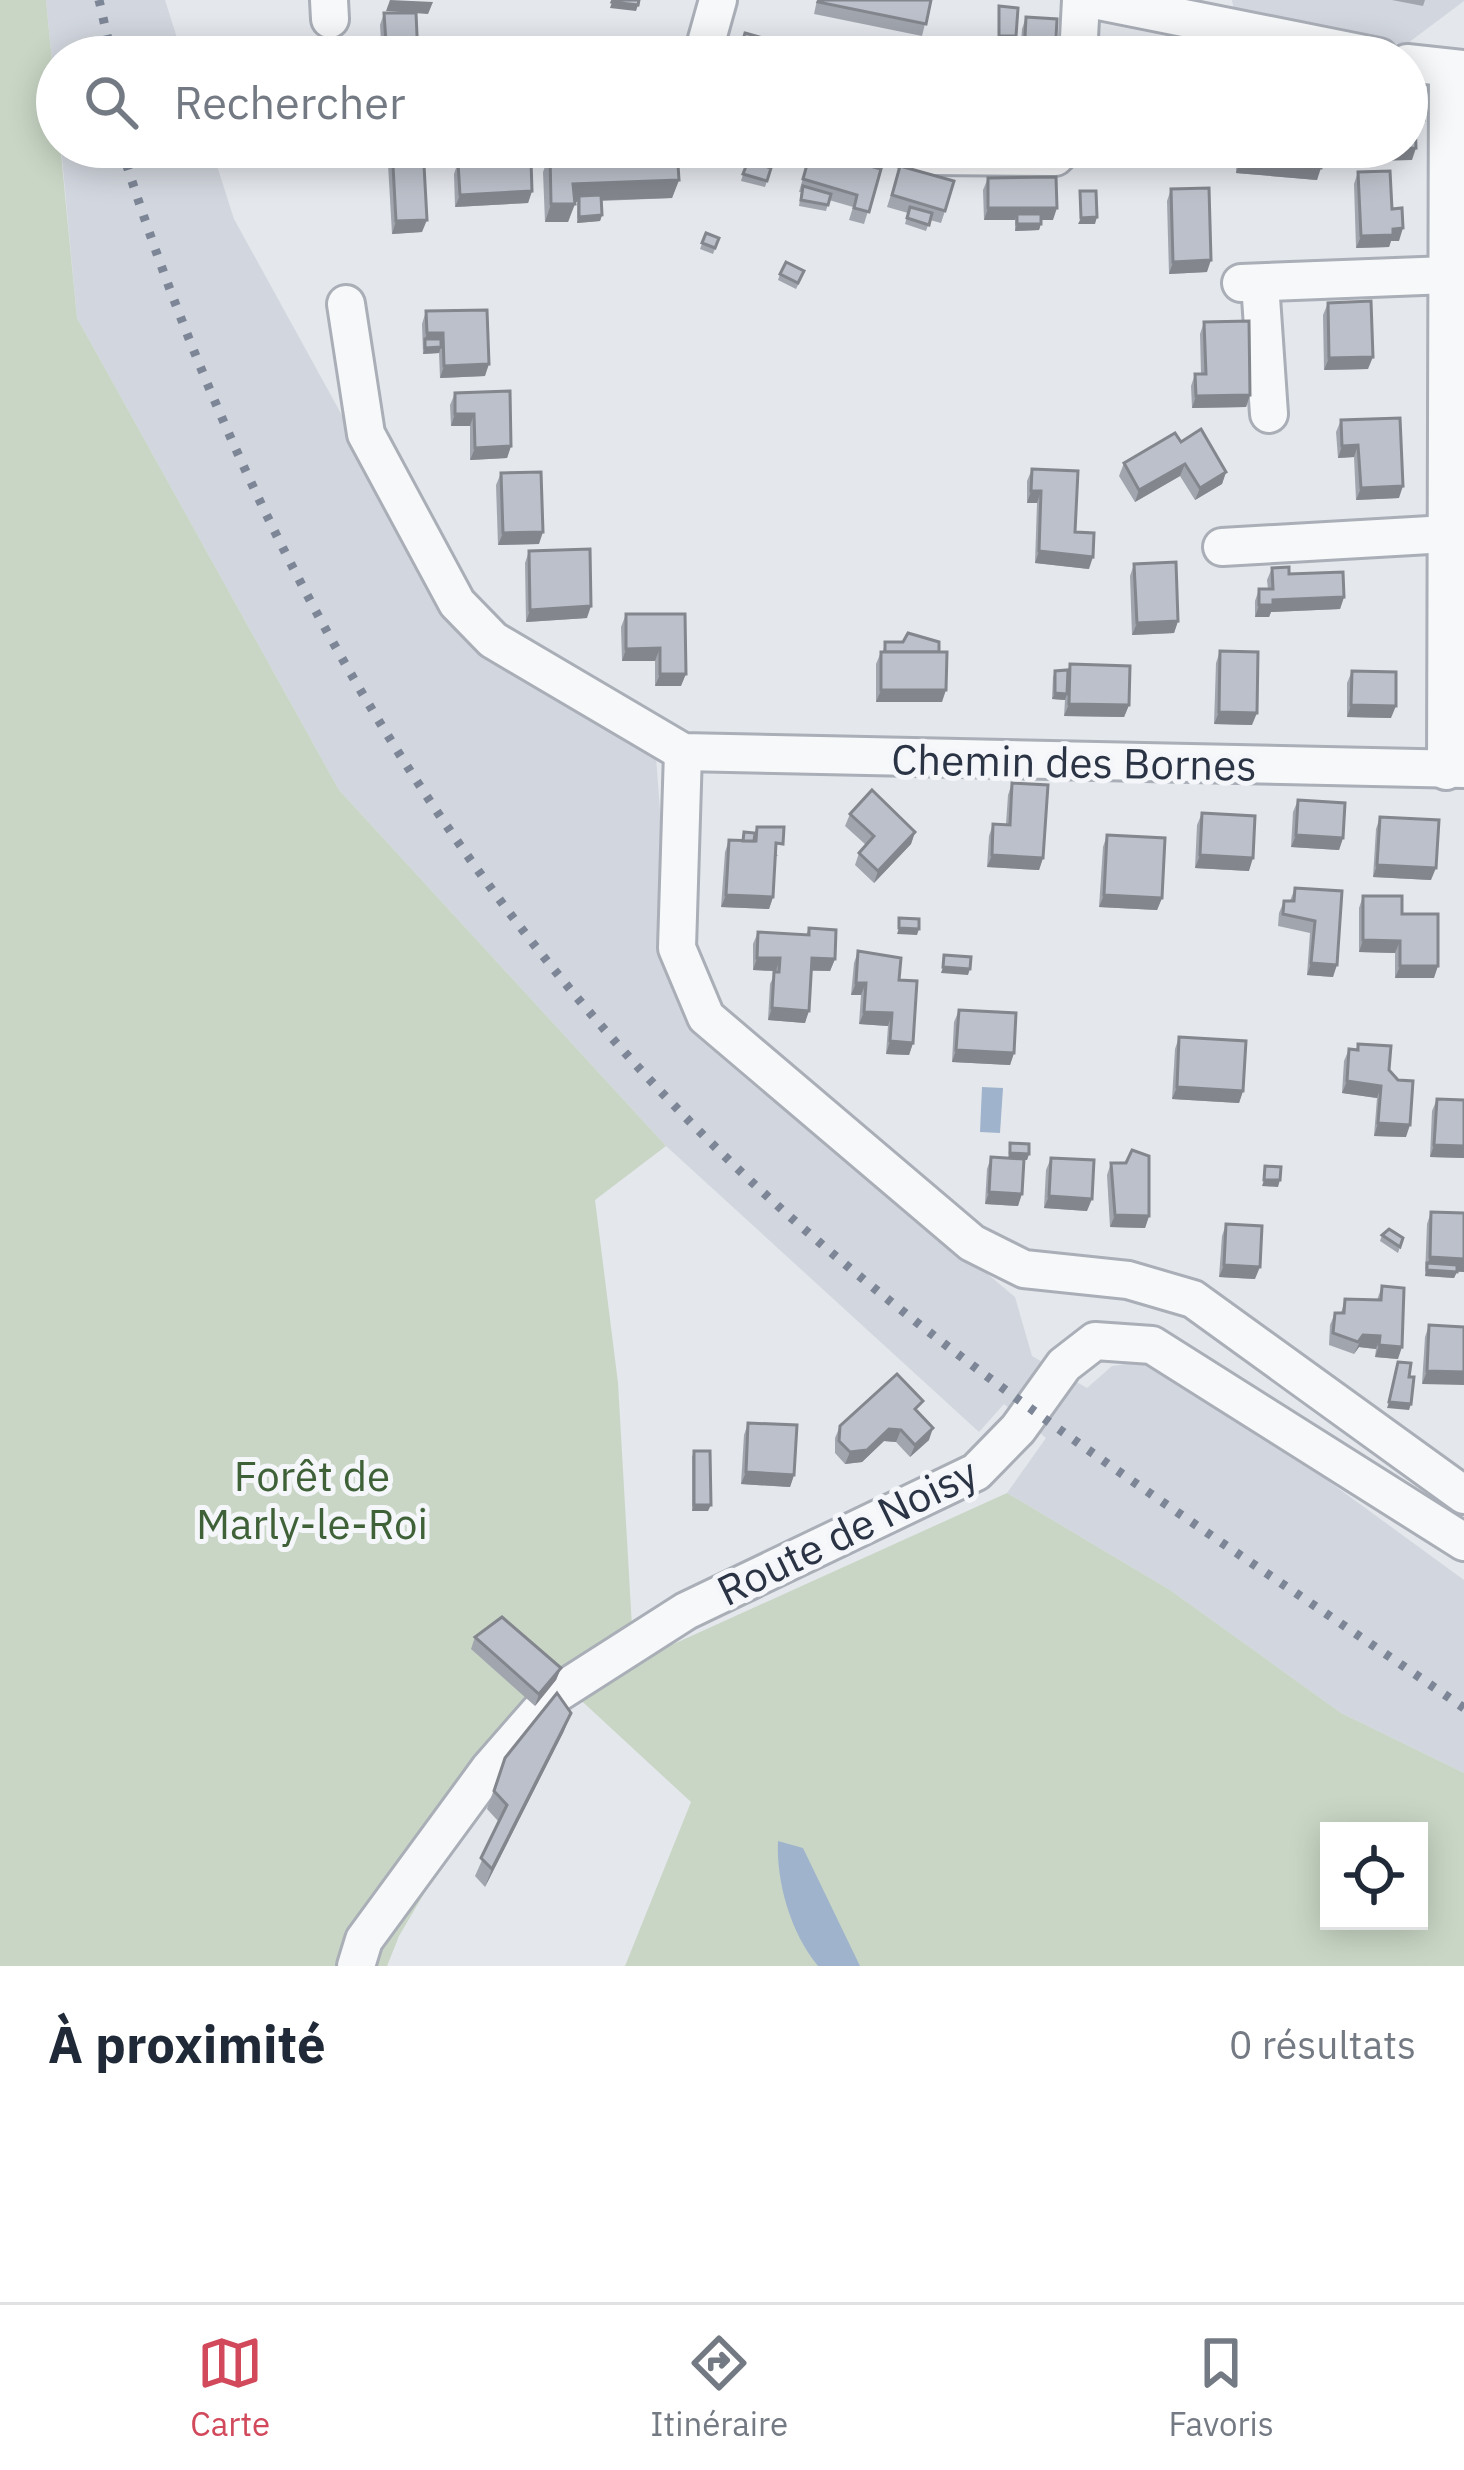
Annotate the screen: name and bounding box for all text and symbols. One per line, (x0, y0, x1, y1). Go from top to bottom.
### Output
search box (36, 36, 1428, 168)
icon: search (78, 69, 144, 135)
text: Rechercher (174, 73, 405, 131)
street label: Chemin des Bornes (891, 731, 1257, 793)
street label: Route de Noisy (708, 1444, 986, 1618)
park label: Forêt de Marly-le-Roi (196, 1448, 428, 1551)
map controls (1320, 1822, 1428, 1930)
button: locate (1320, 1822, 1428, 1930)
text: À proximité (48, 2011, 326, 2077)
text: 0 résultats (1229, 2019, 1416, 2070)
tab: Carte (190, 2330, 270, 2445)
tab: Itinéraire (650, 2330, 788, 2445)
tab: Favoris (1168, 2330, 1274, 2445)

